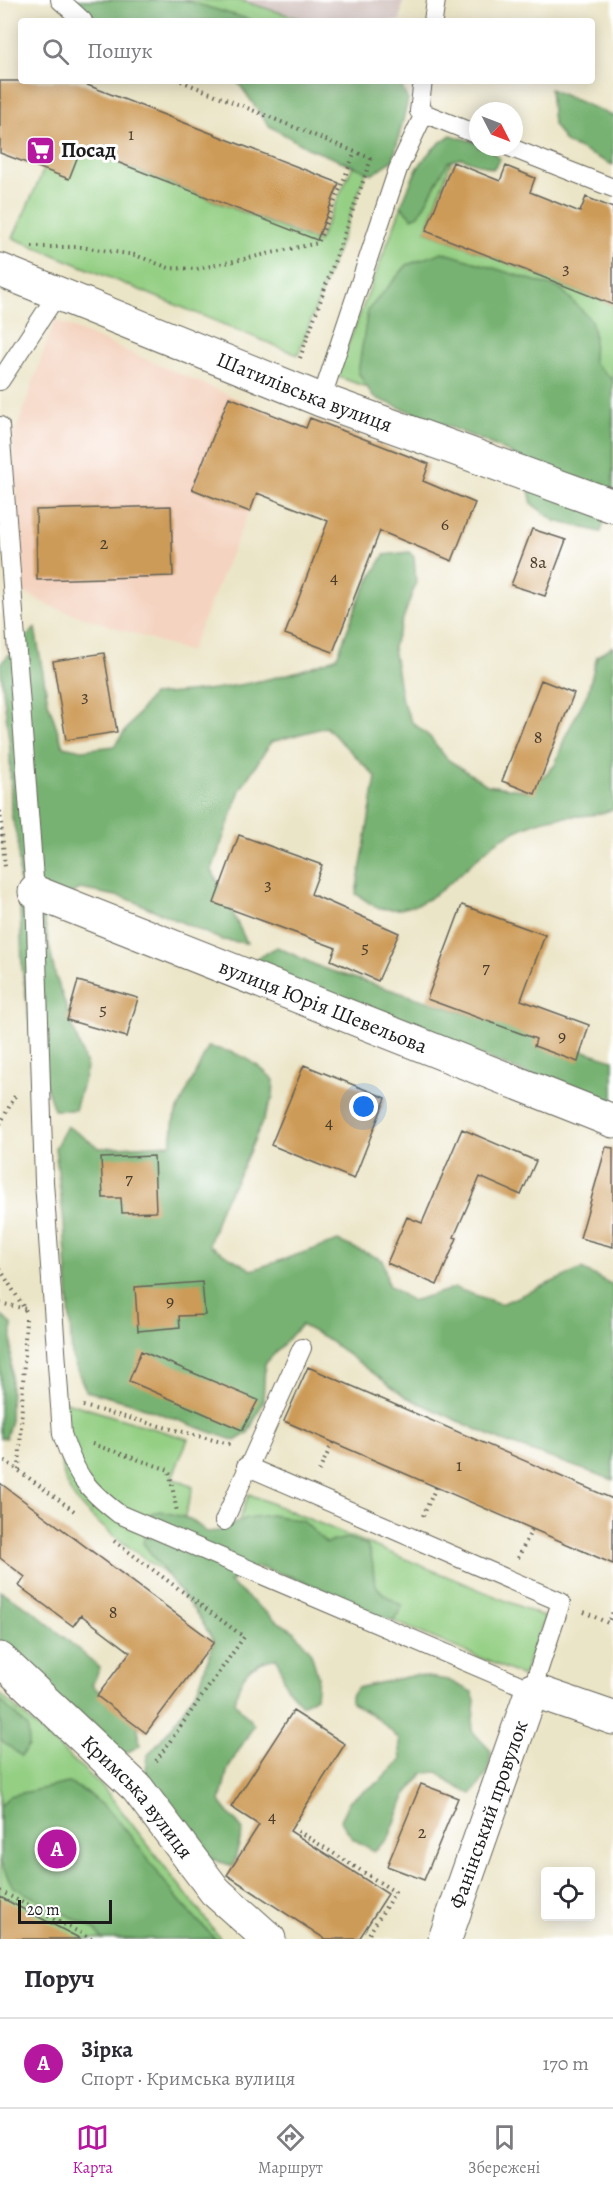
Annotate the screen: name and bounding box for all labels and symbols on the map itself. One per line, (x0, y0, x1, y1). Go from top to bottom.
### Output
north arrow (469, 102, 523, 156)
house number: 1 (128, 122, 134, 146)
supermarket icon: Посад (24, 134, 56, 166)
place label: Посад (61, 136, 116, 164)
house number: 3 (562, 256, 570, 280)
street label: Шатилівська вулиця (212, 345, 396, 439)
house number: 6 (441, 512, 449, 536)
house number: 2 (100, 531, 109, 555)
house number: 8а (529, 550, 547, 574)
house number: 4 (330, 565, 338, 589)
house number: 3 (81, 684, 89, 708)
house number: 8 (534, 725, 542, 749)
house number: 3 (264, 872, 272, 896)
house number: 5 (361, 935, 369, 959)
street label: вулиця Юрія Шевельова (215, 952, 432, 1060)
house number: 7 (482, 955, 490, 979)
house number: 5 (99, 997, 107, 1021)
house number: 9 (558, 1024, 566, 1048)
your location (349, 1092, 378, 1121)
house number: 4 (325, 1110, 333, 1134)
house number: 7 (125, 1166, 133, 1190)
house number: 9 (166, 1289, 174, 1313)
house number: 1 (456, 1453, 462, 1477)
house number: 8 (109, 1600, 117, 1624)
street label: Фанінський провулок (443, 1716, 534, 1912)
street label: Кримська вулиця (75, 1729, 200, 1865)
house number: 4 (268, 1804, 276, 1828)
house number: 2 (418, 1820, 427, 1844)
pin: A (38, 1826, 76, 1872)
scale bar (18, 1897, 112, 1924)

